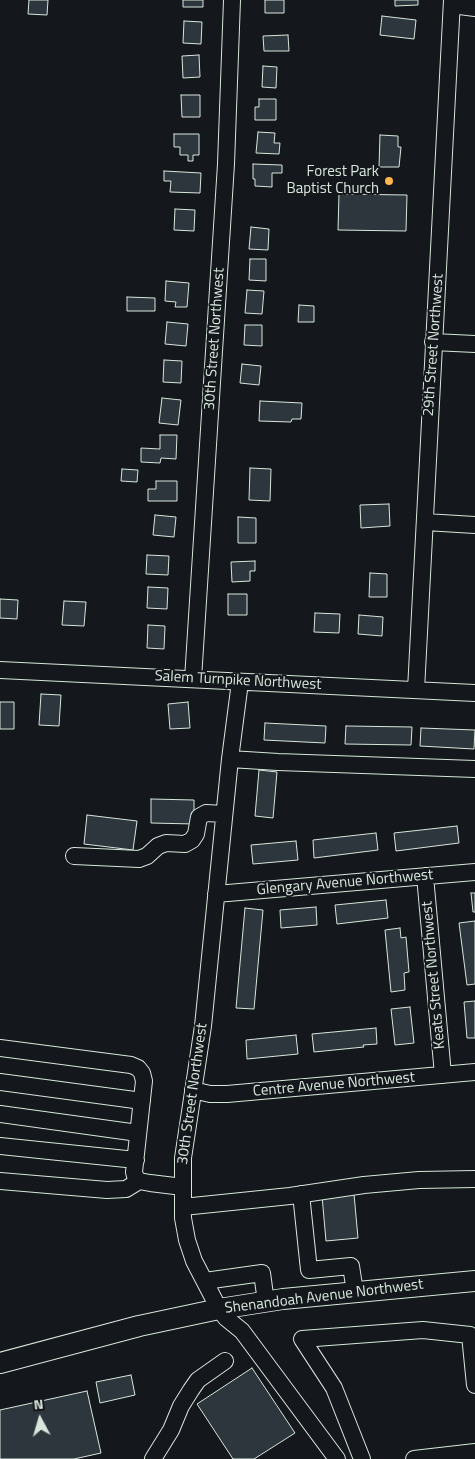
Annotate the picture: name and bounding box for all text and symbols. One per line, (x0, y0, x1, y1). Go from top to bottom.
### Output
place label: Forest Park Baptist Church (286, 163, 379, 198)
marker: Forest Park Baptist Church (383, 175, 395, 187)
street label: 30th Street Northwest (201, 267, 229, 411)
street label: 29th Street Northwest (420, 273, 448, 417)
street label: Salem Turnpike Northwest (154, 668, 322, 694)
street label: Glengary Avenue Northwest (256, 866, 434, 900)
street label: Keats Street Northwest (419, 900, 449, 1050)
street label: 30th Street Northwest (174, 1022, 212, 1166)
street label: Centre Avenue Northwest (252, 1069, 416, 1101)
street label: Shenandoah Avenue Northwest (224, 1276, 424, 1318)
text: N (32, 1393, 44, 1415)
north arrow (15, 1394, 65, 1444)

